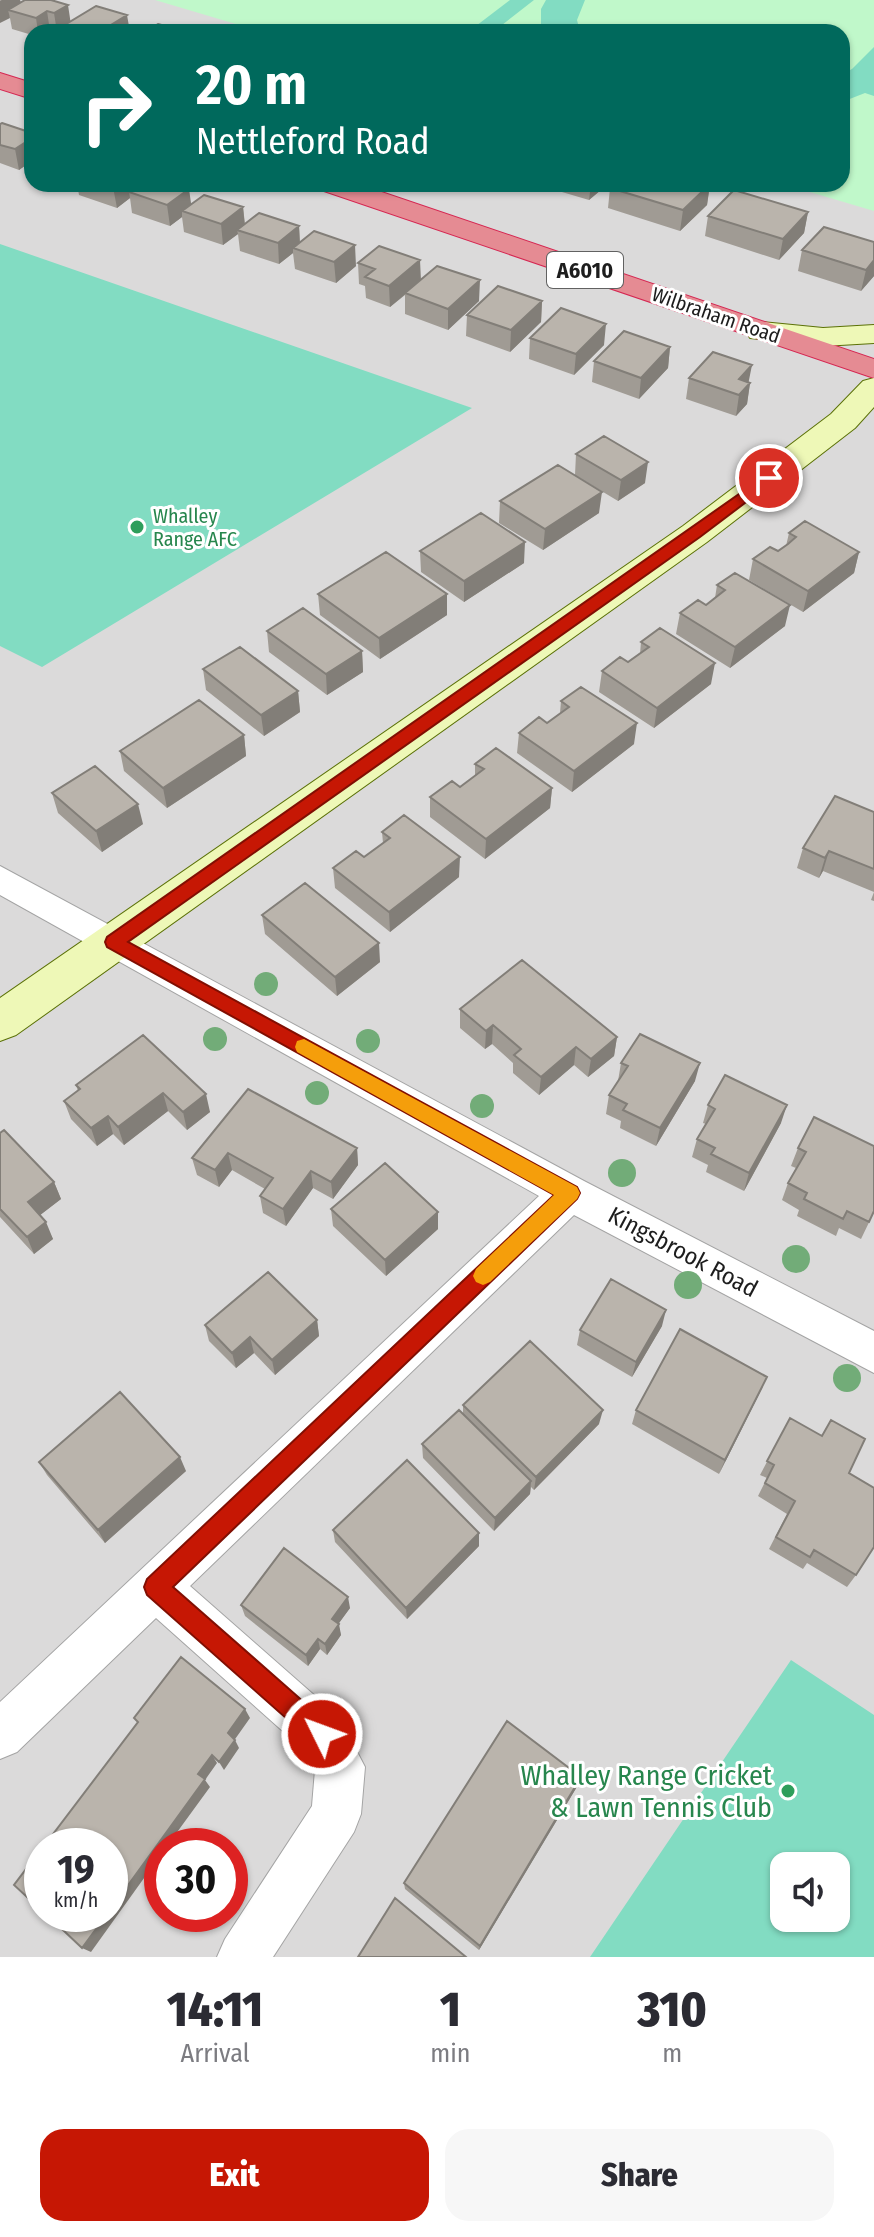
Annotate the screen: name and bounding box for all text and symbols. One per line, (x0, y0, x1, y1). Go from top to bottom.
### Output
text: 20 m (196, 52, 307, 119)
icon: right (64, 56, 168, 160)
text: Nettleford Road (196, 120, 429, 164)
road number: A6010 (547, 252, 623, 288)
street label: Wilbraham Road (649, 282, 783, 348)
pin (735, 444, 803, 512)
icon: arrive (747, 456, 791, 500)
place label: Whalley Range AFC (153, 504, 237, 551)
marker: Whalley Range AFC (128, 518, 146, 536)
street label: Kingsbrook Road (604, 1201, 762, 1303)
position arrow (280, 1692, 364, 1776)
place label: Whalley Range Cricket & Lawn Tennis Club (520, 1759, 773, 1824)
marker: Whalley Range Cricket & Lawn Tennis Club (779, 1782, 797, 1800)
speed limit sign: 30 (144, 1828, 248, 1932)
text: 19 (57, 1846, 95, 1894)
map controls (770, 1852, 850, 1932)
button: sound (770, 1852, 850, 1932)
text: km/h (54, 1888, 98, 1912)
text: 14:11 (167, 1981, 263, 2039)
text: 1 (440, 1981, 461, 2039)
text: 310 (637, 1981, 707, 2039)
text: Arrival (181, 2038, 250, 2069)
text: min (430, 2038, 470, 2069)
text: m (662, 2038, 682, 2069)
button: Exit (40, 2129, 429, 2221)
button: Share (445, 2129, 834, 2221)

